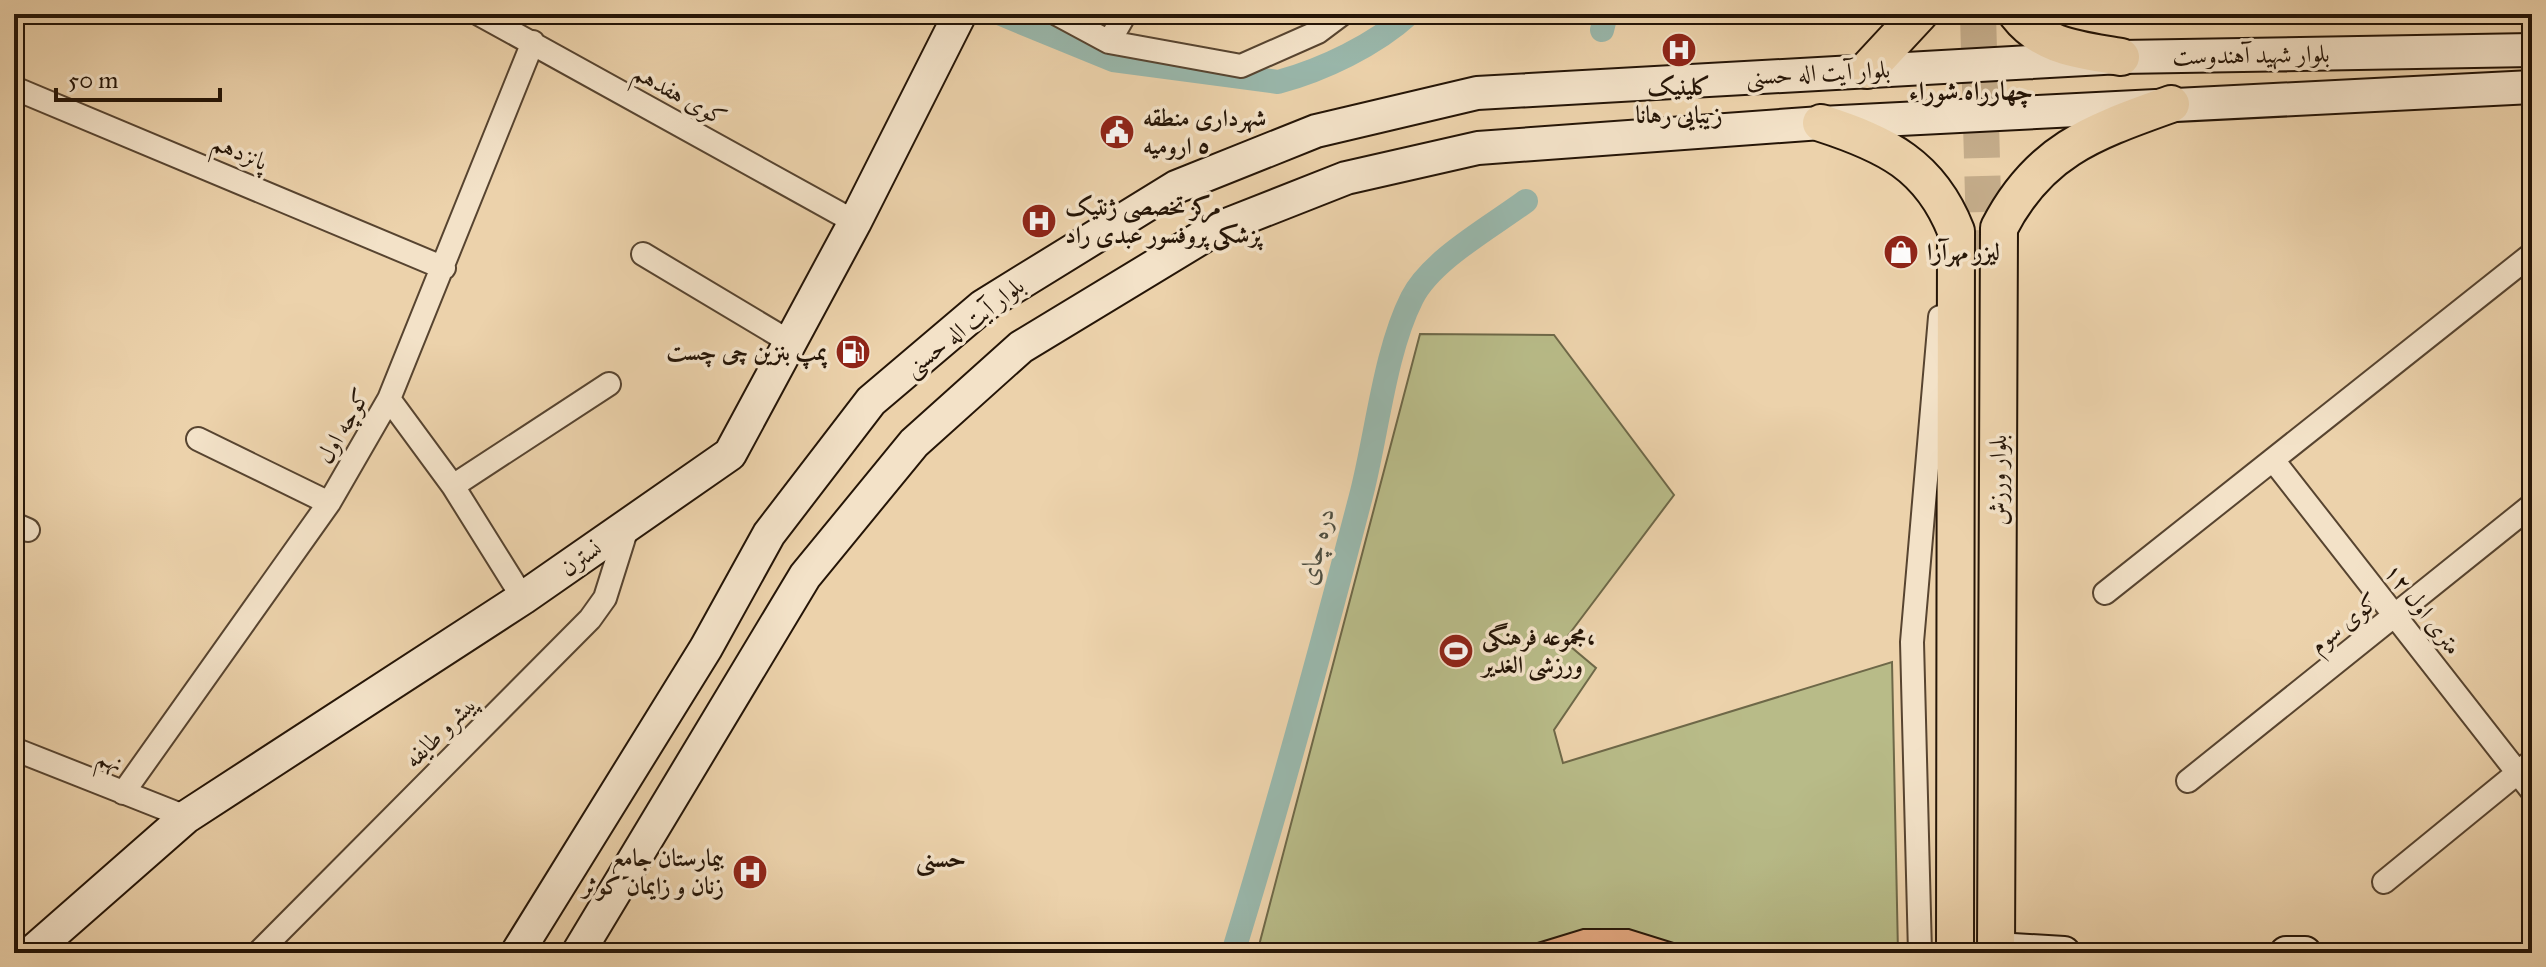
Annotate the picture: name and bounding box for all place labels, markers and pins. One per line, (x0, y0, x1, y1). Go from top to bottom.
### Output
hospital icon: کلینیک زیبایی رهانا (1660, 31, 1698, 69)
place label: کلینیک زیبایی رهانا (1636, 72, 1723, 131)
place label: شهردارى منطقه ٥ ارومیه (1143, 103, 1266, 161)
public building icon: شهردارى منطقه ٥ ارومیه (1098, 113, 1136, 151)
place label: مرکز تخصصی ژنتیک پزشکی پروفسور عبدی راد (1065, 192, 1264, 251)
hospital icon: مرکز تخصصی ژنتیک پزشکی پروفسور عبدی راد (1020, 202, 1058, 240)
shop icon: لیزر مهرآرا (1882, 233, 1920, 271)
place label: لیزر مهرآرا (1927, 237, 2000, 268)
fuel station icon: پمپ بنزین چى چست (834, 333, 872, 371)
place label: پمپ بنزین چى چست (666, 337, 828, 370)
place label: مجموعه فرهنگی، ورزشی الغدیر (1479, 622, 1595, 682)
sports icon: مجموعه فرهنگی، ورزشی الغدیر (1437, 632, 1475, 670)
place label: بیمارستان جامع زنان و زایمان کوثر (579, 843, 724, 901)
hospital icon: بیمارستان جامع زنان و زایمان کوثر (731, 853, 769, 891)

